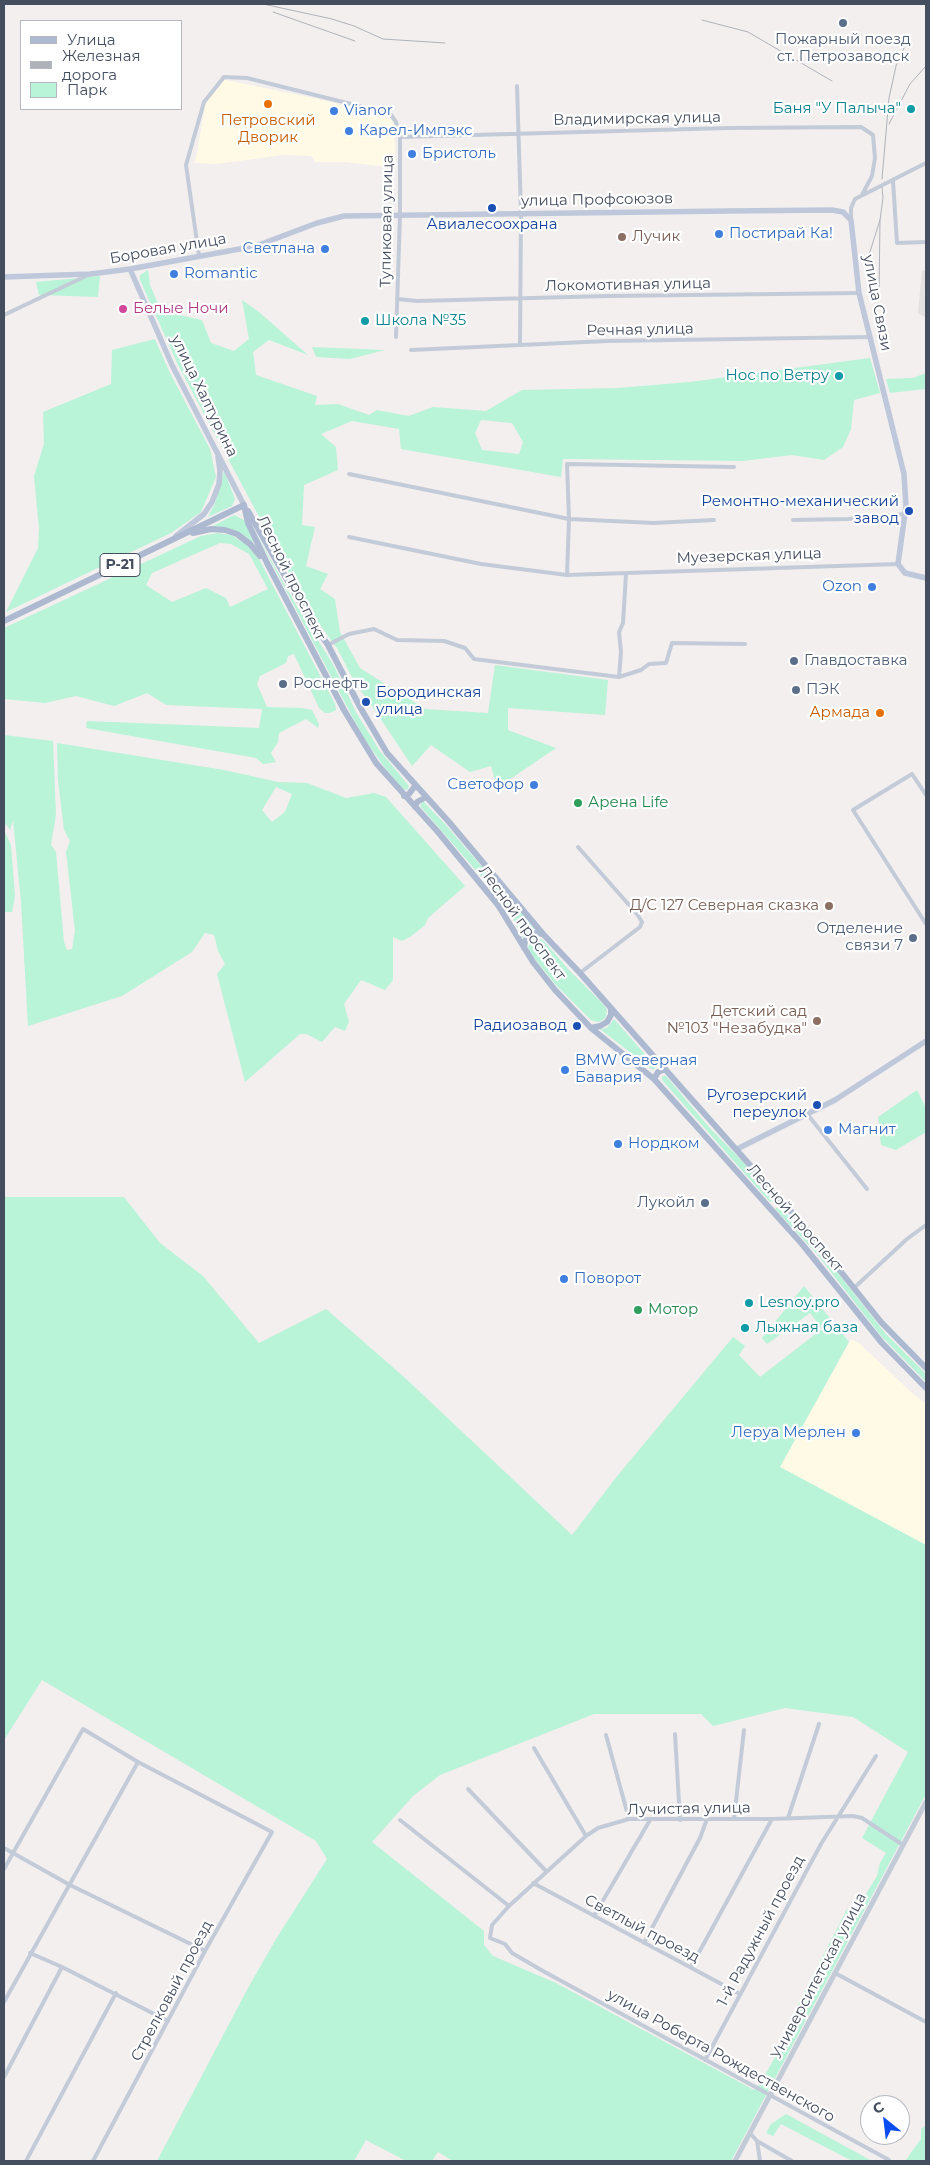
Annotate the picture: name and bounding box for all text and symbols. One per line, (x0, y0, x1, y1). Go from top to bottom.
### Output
marker: Пожарный поезд ст. Петрозаводск (837, 17, 849, 29)
legend (20, 20, 182, 110)
text: Улица (67, 30, 115, 49)
place label: Пожарный поезд ст. Петрозаводск (775, 31, 911, 66)
text: Железная дорога (62, 46, 141, 84)
text: Парк (67, 80, 107, 99)
marker: Петровский Дворик (262, 98, 274, 110)
place label: Баня "У Палыча" (773, 100, 901, 118)
place label: Vianor (344, 102, 393, 120)
marker: Баня "У Палыча" (905, 103, 917, 115)
marker: Vianor (328, 105, 340, 117)
street label: Владимирская улица (553, 109, 721, 129)
place label: Петровский Дворик (220, 112, 316, 147)
place label: Карел-Импэкс (359, 122, 472, 140)
marker: Карел-Импэкс (343, 125, 355, 137)
place label: Бристоль (422, 145, 496, 163)
marker: Бристоль (406, 148, 418, 160)
street label: Тупиковая улица (377, 154, 397, 288)
street label: улица Профсоюзов (521, 190, 673, 210)
marker: Авиалесоохрана (486, 202, 498, 214)
place label: Авиалесоохрана (427, 216, 557, 234)
place label: Постирай Ка! (729, 225, 833, 243)
place label: Лучик (632, 228, 680, 246)
marker: Постирай Ка! (713, 228, 725, 240)
street label: Боровая улица (108, 230, 228, 268)
marker: Лучик (616, 231, 628, 243)
place label: Светлана (243, 240, 315, 258)
marker: Светлана (319, 243, 331, 255)
street label: улица Связи (859, 253, 895, 353)
place label: Romantic (184, 265, 258, 283)
marker: Romantic (168, 268, 180, 280)
street label: Локомотивная улица (545, 275, 711, 295)
place label: Белые Ночи (133, 300, 229, 318)
marker: Белые Ночи (117, 303, 129, 315)
place label: Школа №35 (375, 312, 466, 330)
marker: Школа №35 (359, 315, 371, 327)
street label: Речная улица (586, 320, 694, 340)
street label: улица Халтурина (167, 332, 241, 460)
place label: Нос по Ветру (725, 367, 829, 385)
marker: Нос по Ветру (833, 370, 845, 382)
place label: Ремонтно-механический завод (701, 493, 899, 528)
marker: Ремонтно-механический завод (903, 505, 915, 517)
street label: Лесной проспект (253, 513, 329, 643)
street label: Муезерская улица (676, 544, 822, 568)
road number: Р-21 (100, 554, 140, 576)
place label: Ozon (822, 578, 862, 596)
marker: Ozon (866, 581, 878, 593)
place label: Главдоставка (804, 652, 907, 670)
marker: Главдоставка (788, 655, 800, 667)
place label: Роснефть (293, 675, 368, 693)
marker: Роснефть (277, 678, 289, 690)
place label: ПЭК (806, 681, 839, 699)
place label: Бородинская улица (376, 684, 481, 719)
marker: ПЭК (790, 684, 802, 696)
marker: Бородинская улица (360, 696, 372, 708)
place label: Армада (809, 704, 870, 722)
marker: Армада (874, 707, 886, 719)
place label: Светофор (447, 776, 524, 794)
marker: Светофор (528, 779, 540, 791)
place label: Арена Life (588, 794, 668, 812)
marker: Арена Life (572, 797, 584, 809)
street label: Лесной проспект (475, 862, 569, 984)
place label: Д/С 127 Северная сказка (630, 897, 819, 915)
marker: Д/С 127 Северная сказка (823, 900, 835, 912)
place label: Отделение связи 7 (817, 920, 903, 955)
marker: Отделение связи 7 (907, 932, 919, 944)
place label: Детский сад №103 "Незабудка" (667, 1003, 807, 1038)
marker: Детский сад №103 "Незабудка" (811, 1015, 823, 1027)
place label: Радиозавод (473, 1017, 567, 1035)
marker: Радиозавод (571, 1020, 583, 1032)
place label: BMW Северная Бавария (575, 1052, 697, 1087)
marker: BMW Северная Бавария (559, 1064, 571, 1076)
place label: Ругозерский переулок (706, 1087, 807, 1122)
marker: Ругозерский переулок (811, 1099, 823, 1111)
place label: Магнит (838, 1121, 896, 1139)
marker: Магнит (822, 1124, 834, 1136)
place label: Нордком (628, 1135, 700, 1153)
marker: Нордком (612, 1138, 624, 1150)
street label: Лесной проспект (743, 1160, 847, 1276)
place label: Лукойл (637, 1194, 695, 1212)
marker: Лукойл (699, 1197, 711, 1209)
place label: Поворот (574, 1270, 641, 1288)
marker: Поворот (558, 1273, 570, 1285)
place label: Lesnoy.pro (759, 1294, 840, 1312)
marker: Lesnoy.pro (743, 1297, 755, 1309)
place label: Мотор (648, 1301, 698, 1319)
marker: Мотор (632, 1304, 644, 1316)
place label: Лыжная база (755, 1319, 858, 1337)
marker: Лыжная база (739, 1322, 751, 1334)
place label: Леруа Мерлен (731, 1424, 846, 1442)
marker: Леруа Мерлен (850, 1427, 862, 1439)
street label: Лучистая улица (627, 1799, 751, 1819)
street label: 1-й Радужный проезд (714, 1853, 808, 2009)
street label: Университетская улица (767, 1890, 871, 2062)
street label: Светлый проезд (581, 1891, 703, 1967)
street label: Стрелковый проезд (127, 1918, 217, 2064)
street label: улица Роберта Рождественского (604, 1986, 838, 2126)
north arrow (860, 2095, 910, 2145)
text: С (869, 2097, 887, 2118)

